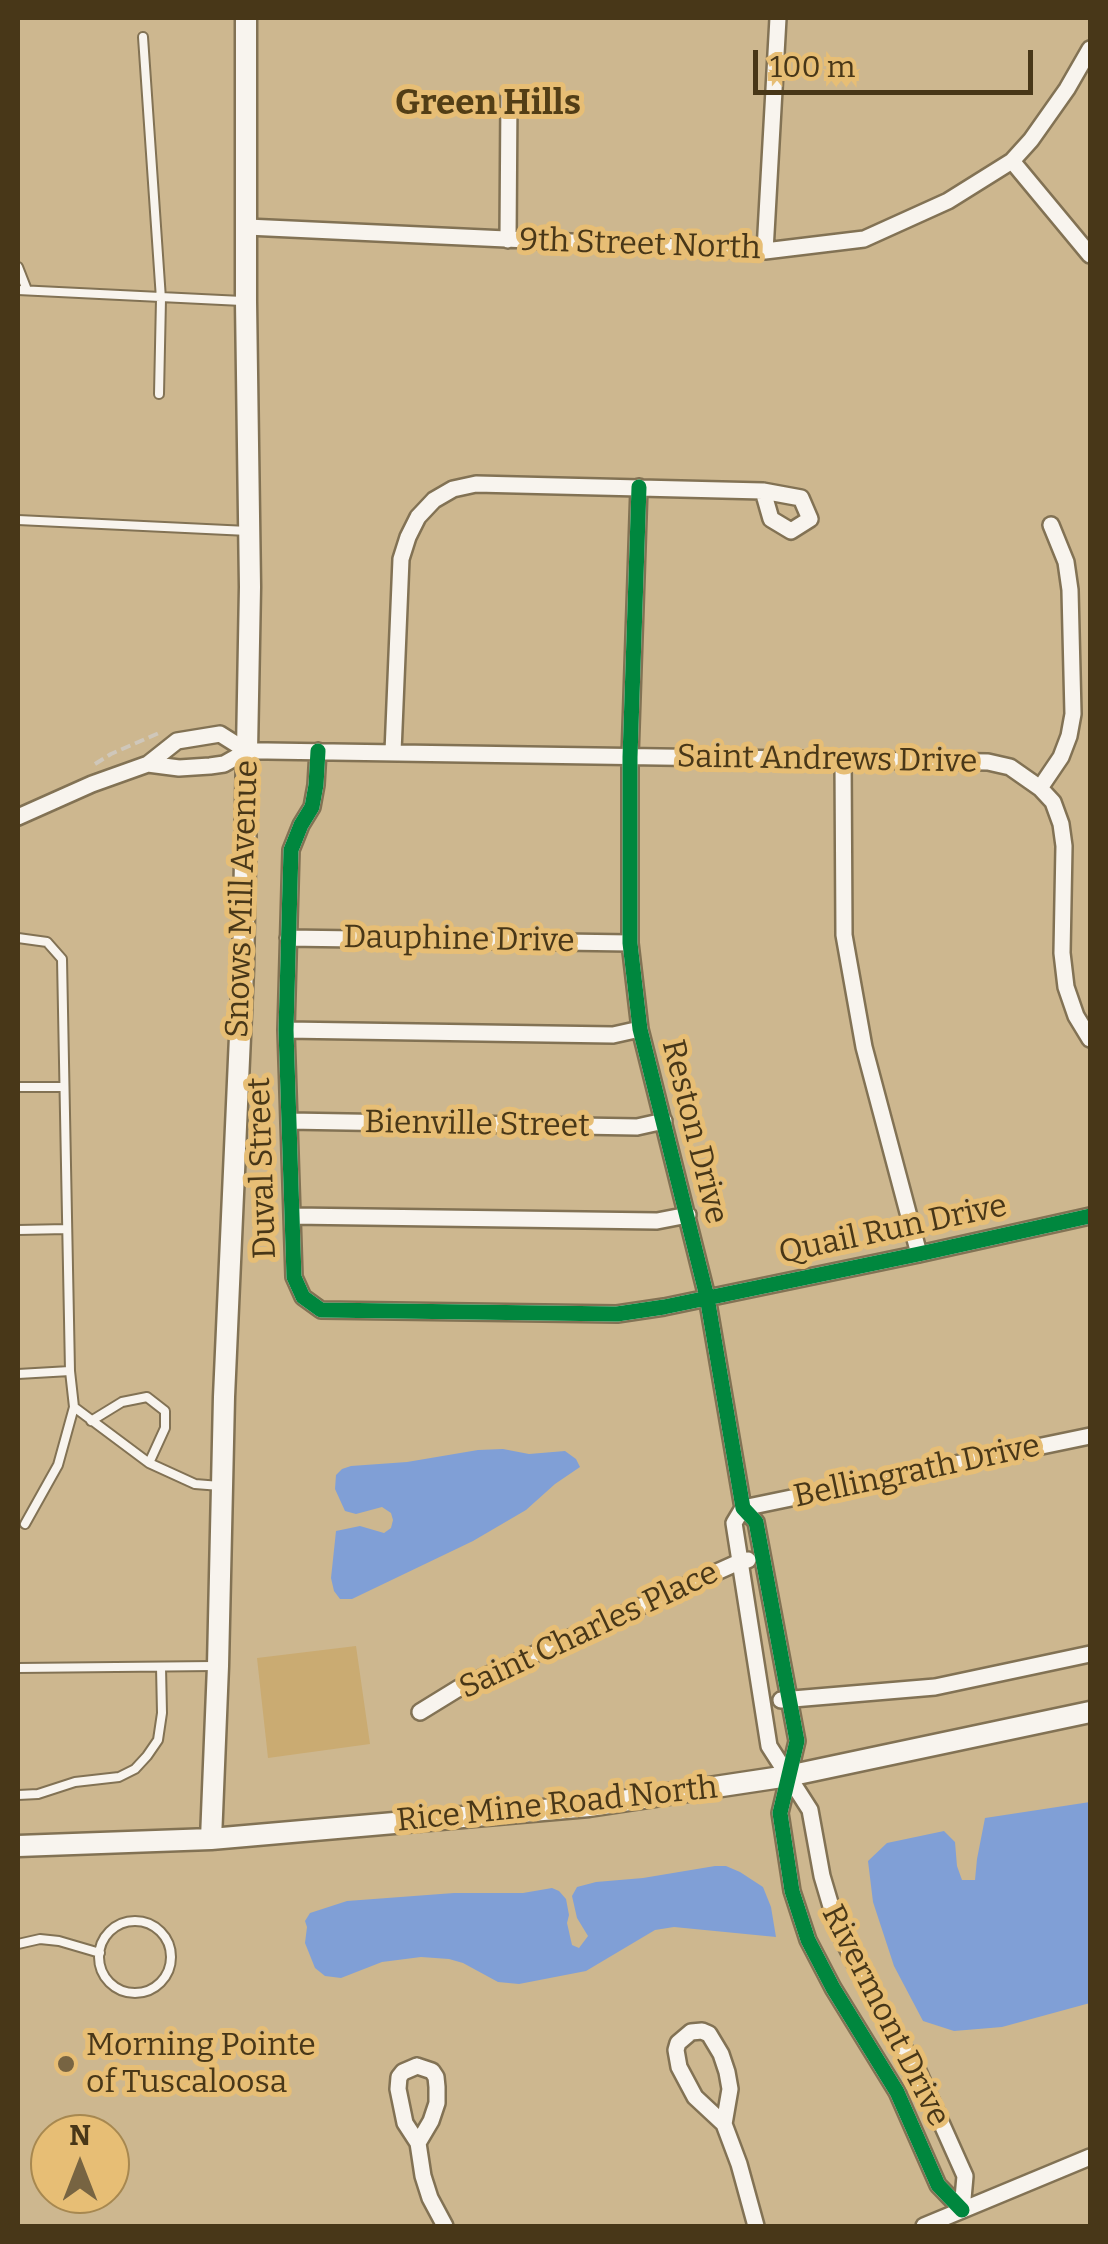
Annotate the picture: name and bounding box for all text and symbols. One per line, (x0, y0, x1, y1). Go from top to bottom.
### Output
scale bar (758, 30, 1038, 92)
text: 100 m (770, 49, 855, 85)
district label: Green Hills (395, 83, 581, 125)
street label: 9th Street North (519, 222, 761, 268)
street label: Saint Andrews Drive (676, 738, 978, 782)
street label: Snows Mill Avenue (219, 759, 267, 1039)
street label: Dauphine Drive (343, 919, 575, 961)
street label: Reston Drive (653, 1036, 735, 1228)
street label: Duval Street (241, 1077, 285, 1259)
street label: Bienville Street (364, 1104, 590, 1146)
street label: Quail Run Drive (775, 1187, 1011, 1273)
street label: Bellingrath Drive (790, 1427, 1044, 1517)
street label: Saint Charles Place (454, 1554, 724, 1708)
street label: Rice Mine Road North (395, 1769, 719, 1841)
street label: Rivermont Drive (813, 1899, 957, 2133)
place label: Morning Pointe of Tuscaloosa (86, 2027, 316, 2102)
marker: Morning Pointe of Tuscaloosa (55, 2053, 77, 2075)
north arrow (30, 2114, 130, 2214)
text: N (69, 2119, 91, 2152)

